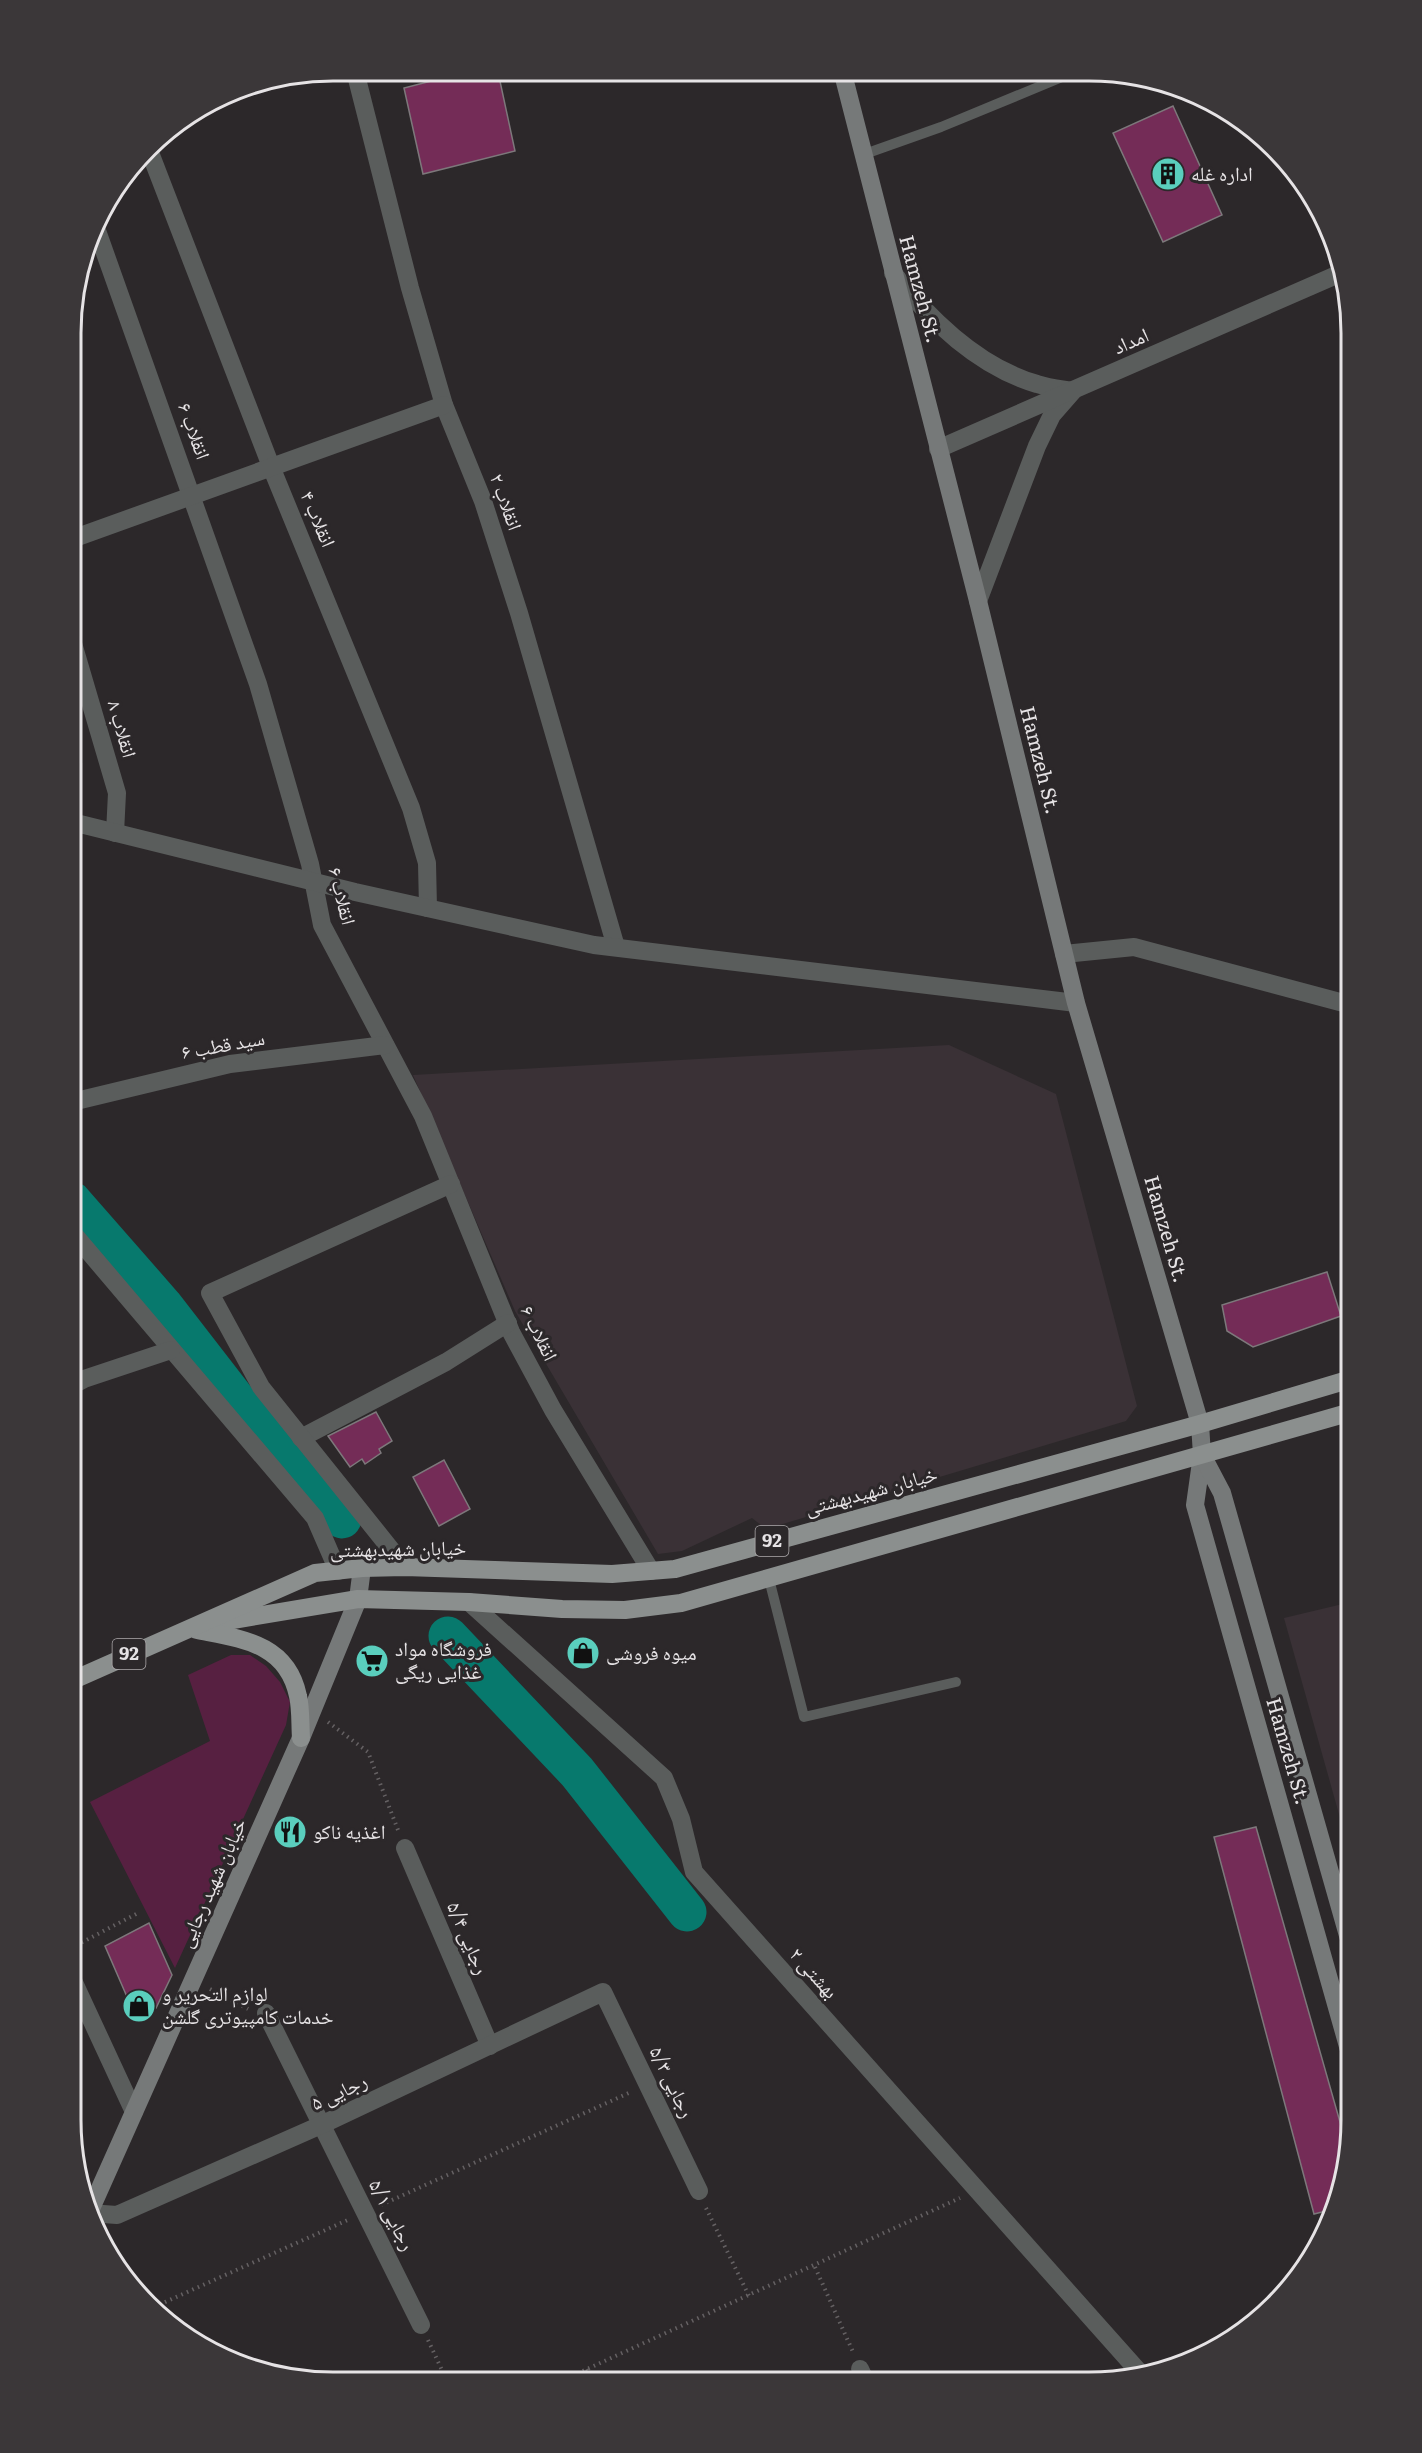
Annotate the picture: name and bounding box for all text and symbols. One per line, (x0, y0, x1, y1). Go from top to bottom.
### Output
building icon: اداره غله (1150, 156, 1186, 192)
place label: اداره غله (1191, 157, 1253, 187)
street label: Hamzeh St. (893, 231, 951, 346)
street label: امداد (1107, 318, 1153, 360)
street label: انقلاب ۶ (172, 398, 220, 463)
street label: انقلاب ۲ (484, 469, 532, 534)
street label: انقلاب ۴ (295, 485, 345, 551)
street label: انقلاب ۸ (101, 696, 146, 761)
street label: Hamzeh St. (1014, 702, 1070, 817)
street label: انقلاب ۶ (322, 863, 366, 928)
street label: سید قطب ۶ (179, 1021, 267, 1065)
street label: Hamzeh St. (1138, 1171, 1198, 1286)
street label: انقلاب ۶ (514, 1299, 567, 1365)
street label: خیابان شهیدبهشتی (801, 1457, 940, 1521)
road number: 92 (756, 1526, 788, 1556)
street label: خیابان شهیدبهشتی (330, 1531, 467, 1563)
place label: فروشگاه مواد غذایی ریگی (395, 1632, 492, 1685)
shop icon: میوه فروشی (565, 1635, 601, 1671)
place label: میوه فروشی (606, 1636, 697, 1666)
road number: 92 (112, 1639, 146, 1669)
supermarket icon: فروشگاه مواد غذایی ریگی (354, 1643, 390, 1679)
street label: Hamzeh St. (1260, 1693, 1320, 1808)
street label: خیابان شهید رجایی (168, 1812, 252, 1952)
restaurant icon: اغذیه ناکو (272, 1814, 308, 1850)
place label: اغذیه ناکو (313, 1815, 385, 1845)
street label: رجایی ۵/۴ (441, 1896, 499, 1978)
street label: بهشتی ۲ (784, 1939, 847, 2004)
place label: لوازم التحریر و خدمات کامپیوتری گلشن (162, 1977, 334, 2030)
shop icon: لوازم التحریر و خدمات کامپیوتری گلشن (121, 1988, 157, 2024)
street label: رجایی ۵/۳ (644, 2040, 704, 2122)
street label: رجایی ۵ (305, 2064, 371, 2116)
street label: رجایی ۵/۱ (363, 2173, 425, 2255)

